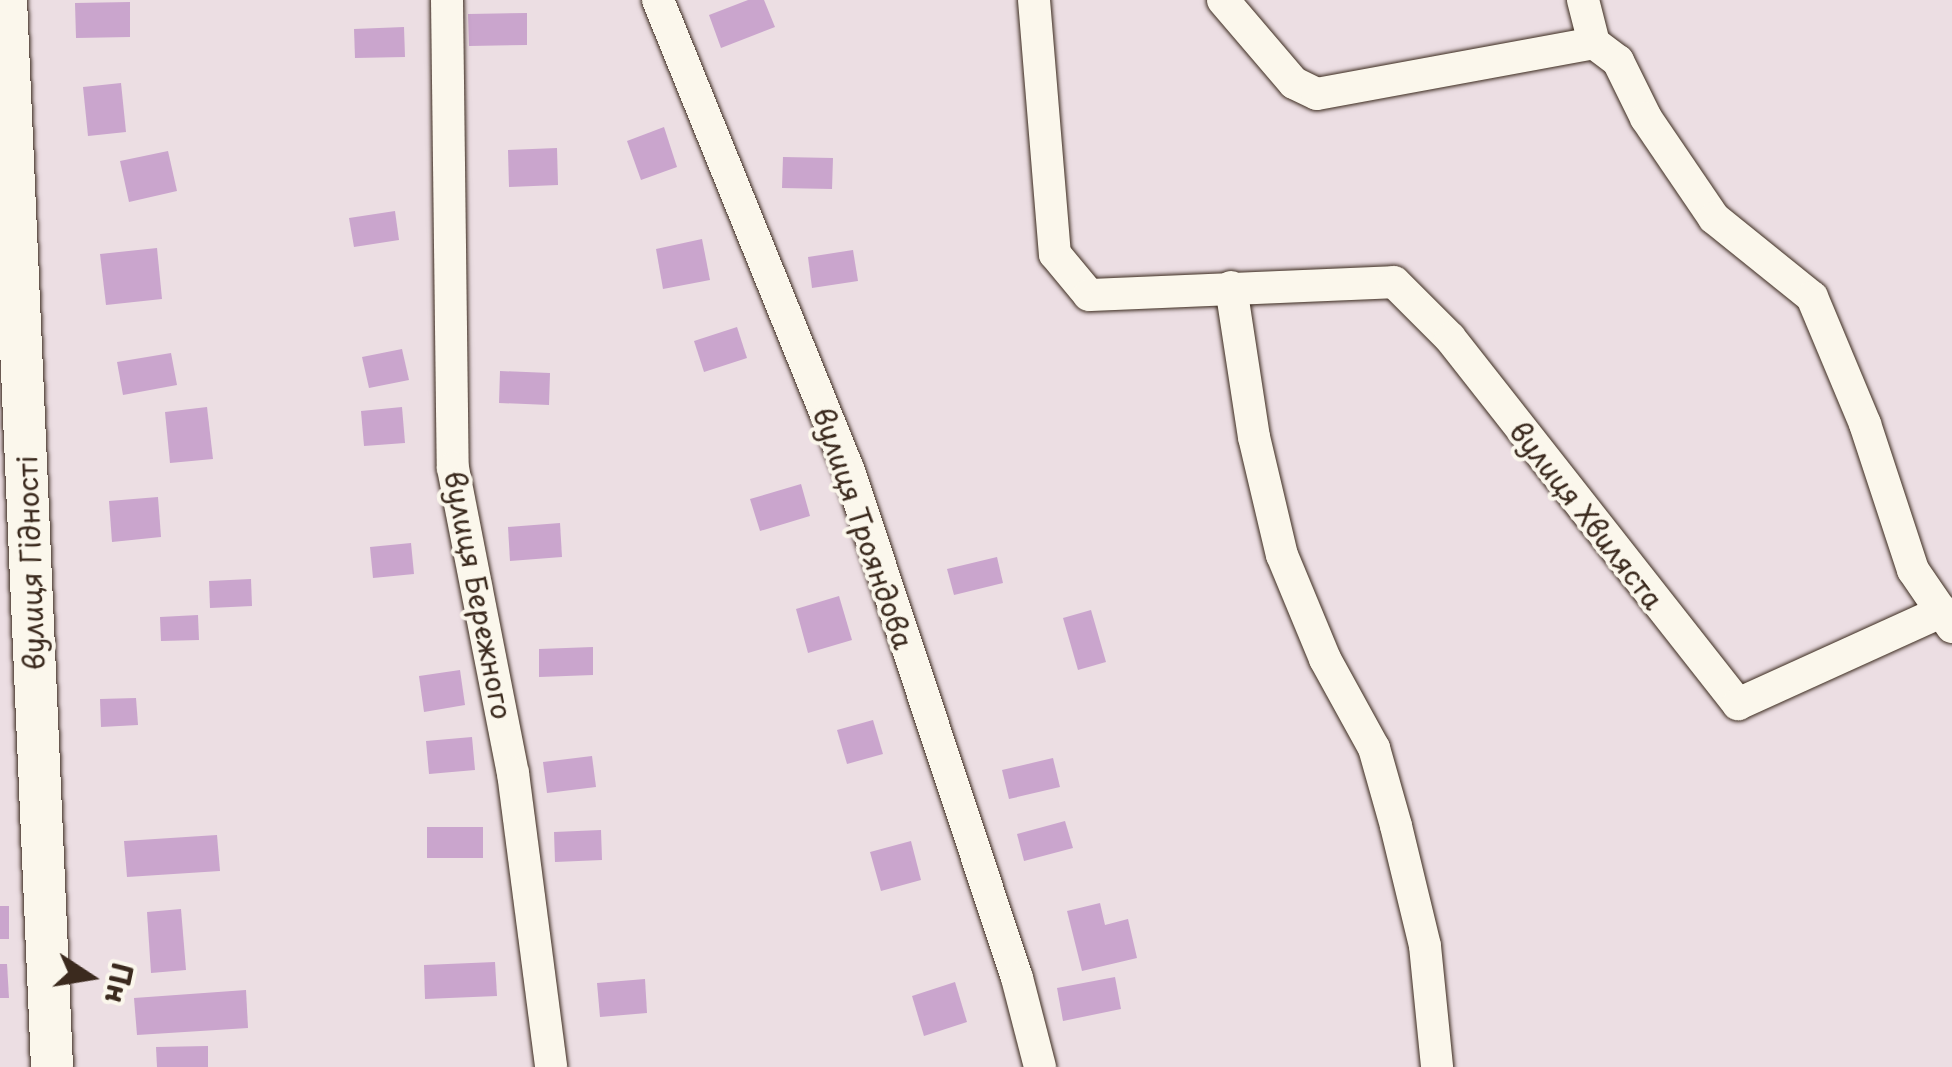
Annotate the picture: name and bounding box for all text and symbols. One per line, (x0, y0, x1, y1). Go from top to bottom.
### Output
street label: вулиця Трояндова (807, 402, 921, 654)
street label: вулиця Хвиляста (1503, 414, 1671, 616)
street label: вулиця Гідності (9, 455, 51, 671)
street label: вулиця Бережного (438, 468, 520, 722)
north arrow (40, 927, 140, 1027)
text: Пн (95, 959, 145, 1008)

